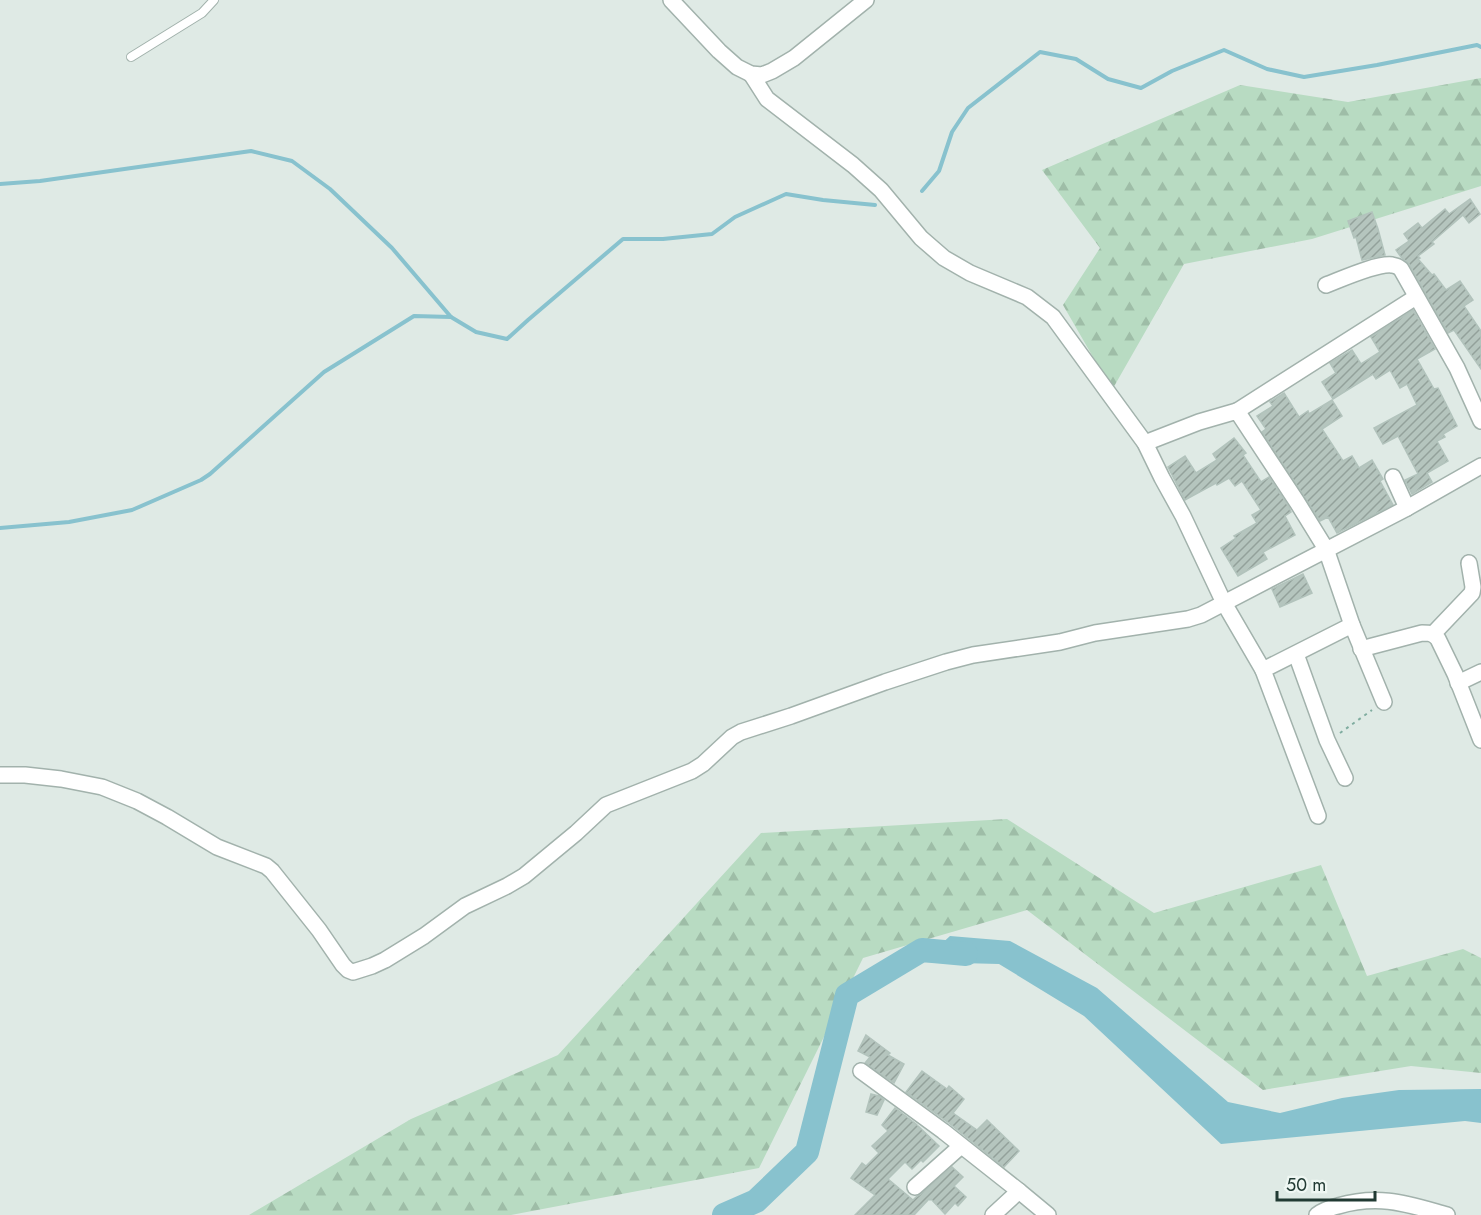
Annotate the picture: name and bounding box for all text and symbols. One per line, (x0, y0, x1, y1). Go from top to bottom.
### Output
scale bar (1277, 1164, 1374, 1202)
text: 50 m (1286, 1172, 1326, 1198)

